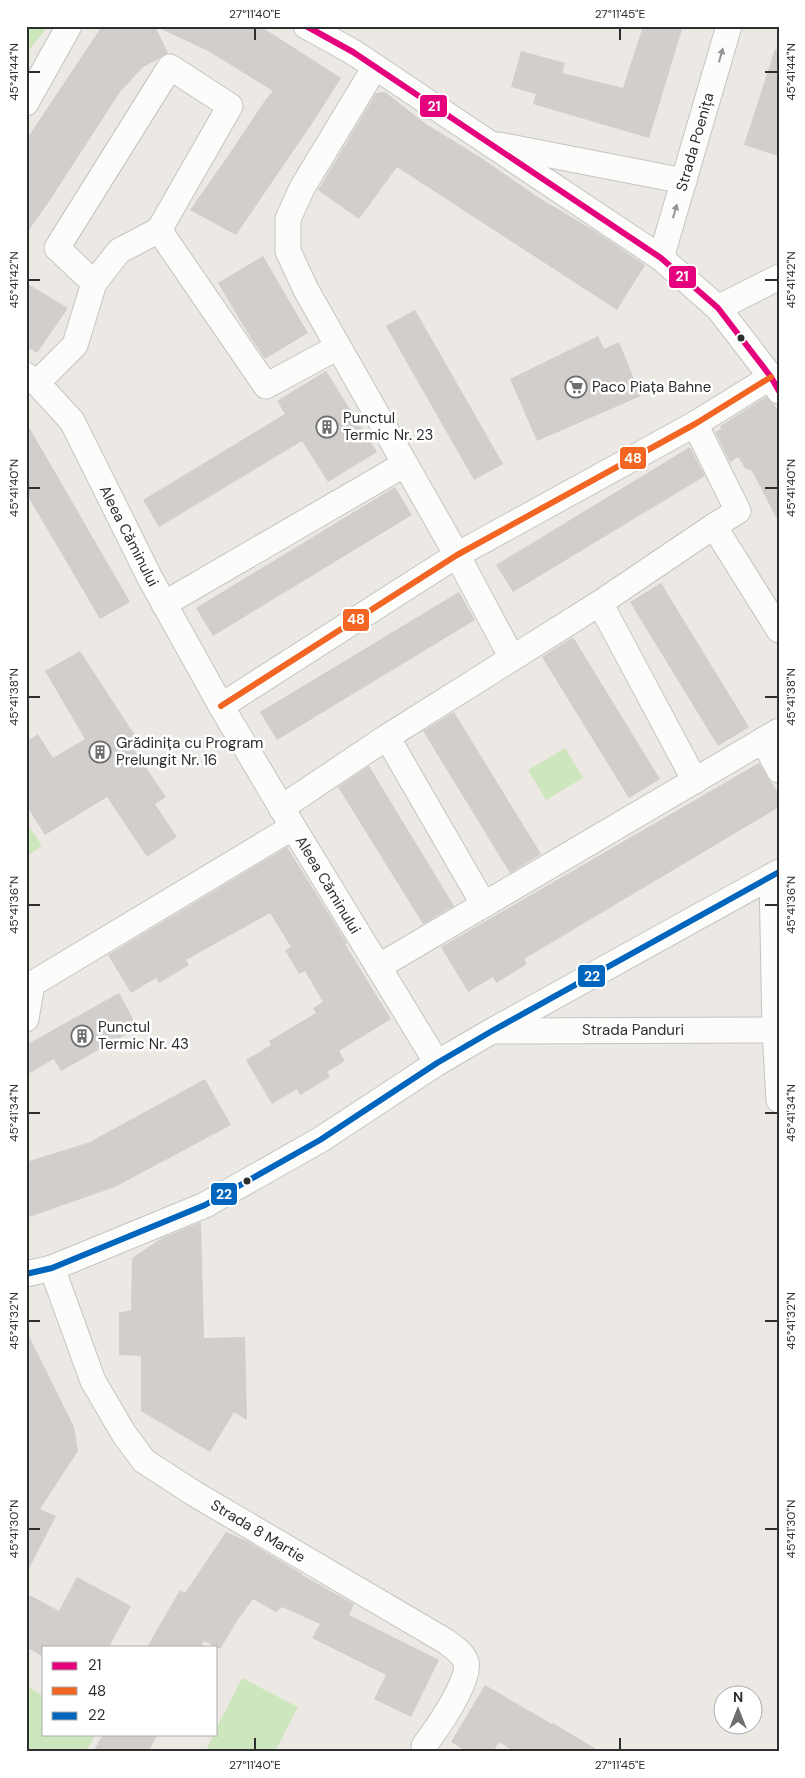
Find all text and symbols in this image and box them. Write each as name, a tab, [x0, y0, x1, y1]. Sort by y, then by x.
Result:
text: 27°11'40"E	[229, 6, 281, 22]
text: 27°11'45"E	[595, 6, 646, 22]
text: 45°41'44"N	[6, 43, 22, 101]
text: 45°41'44"N	[783, 43, 799, 101]
one-way arrow	[717, 48, 725, 63]
street label: Strada Poenița	[671, 90, 719, 194]
line badge: 21	[419, 94, 448, 118]
text: 21	[427, 97, 441, 115]
one-way arrow	[671, 204, 679, 219]
text: 45°41'42"N	[6, 251, 22, 309]
text: 45°41'42"N	[783, 251, 799, 309]
line badge: 21	[668, 265, 697, 289]
text: 21	[675, 267, 689, 285]
unlabelled marker	[736, 333, 746, 343]
supermarket icon: Paco Piața Bahne	[564, 375, 588, 399]
place label: Paco Piața Bahne	[592, 377, 711, 397]
place label: Punctul Termic Nr. 23	[343, 408, 433, 445]
building icon: Punctul Termic Nr. 23	[315, 415, 339, 439]
line badge: 48	[619, 446, 647, 470]
text: 48	[624, 449, 642, 467]
text: 45°41'40"N	[6, 459, 22, 517]
text: 45°41'40"N	[783, 459, 799, 517]
street label: Aleea Căminului	[95, 482, 163, 590]
line badge: 48	[342, 608, 370, 632]
text: 48	[347, 610, 365, 628]
text: 45°41'38"N	[6, 668, 22, 726]
text: 45°41'38"N	[783, 668, 799, 726]
place label: Grădinița cu Program Prelungit Nr. 16	[116, 733, 263, 770]
building icon: Grădinița cu Program Prelungit Nr. 16	[88, 740, 112, 764]
street label: Aleea Căminului	[291, 832, 365, 938]
text: 45°41'36"N	[6, 876, 22, 934]
text: 45°41'36"N	[783, 876, 799, 934]
line badge: 22	[577, 964, 606, 988]
text: 22	[584, 967, 600, 985]
place label: Punctul Termic Nr. 43	[98, 1017, 189, 1054]
street label: Strada Panduri	[582, 1020, 684, 1040]
building icon: Punctul Termic Nr. 43	[70, 1024, 94, 1048]
text: 45°41'34"N	[6, 1084, 22, 1142]
text: 45°41'34"N	[783, 1084, 799, 1142]
unlabelled marker	[242, 1176, 252, 1186]
line badge: 22	[210, 1182, 238, 1206]
text: 22	[216, 1185, 232, 1203]
text: 45°41'32"N	[6, 1292, 22, 1350]
text: 45°41'32"N	[783, 1292, 799, 1350]
street label: Strada 8 Martie	[207, 1495, 309, 1567]
text: 45°41'30"N	[6, 1500, 22, 1558]
text: 45°41'30"N	[783, 1500, 799, 1558]
legend	[42, 1646, 218, 1736]
text: 21	[88, 1655, 101, 1675]
text: 48	[88, 1681, 106, 1701]
north arrow	[712, 1686, 762, 1736]
text: N	[733, 1688, 743, 1706]
text: 22	[88, 1705, 105, 1725]
text: 27°11'40"E	[229, 1757, 281, 1773]
text: 27°11'45"E	[595, 1757, 646, 1773]

